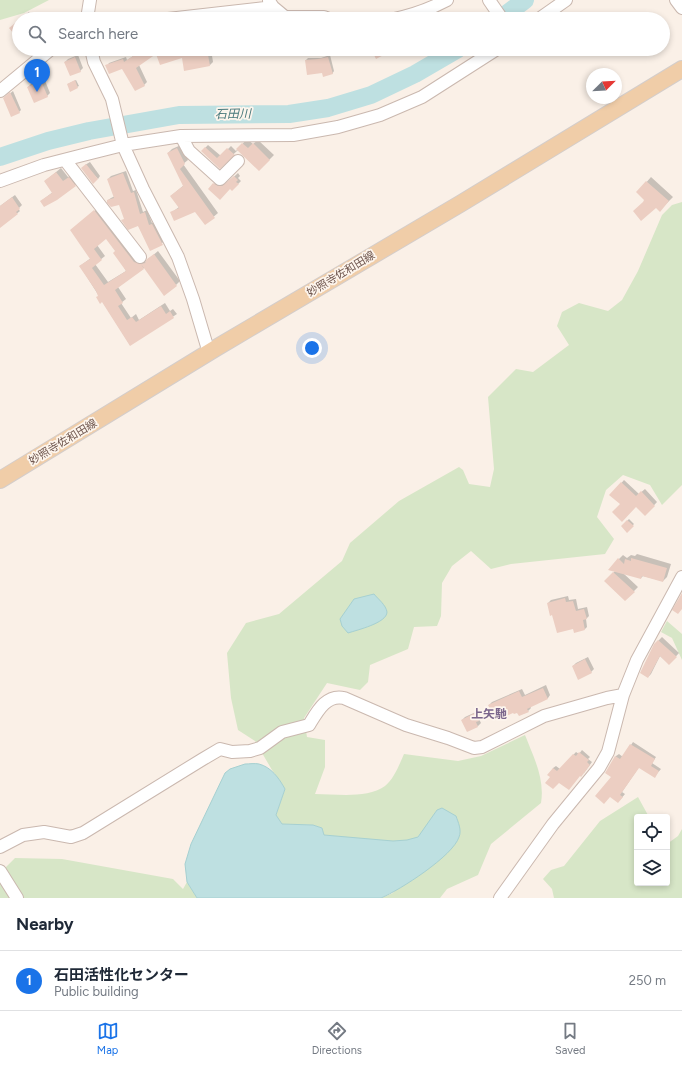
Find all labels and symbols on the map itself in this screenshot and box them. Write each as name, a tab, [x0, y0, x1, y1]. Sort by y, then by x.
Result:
pin: 1	[24, 59, 50, 92]
north arrow	[586, 68, 622, 104]
water label: 石田川	[215, 107, 253, 121]
street label: 妙照寺佐和田線	[305, 249, 377, 299]
your location	[302, 338, 322, 358]
street label: 妙照寺佐和田線	[27, 417, 99, 467]
district label: 上矢馳	[471, 707, 507, 721]

